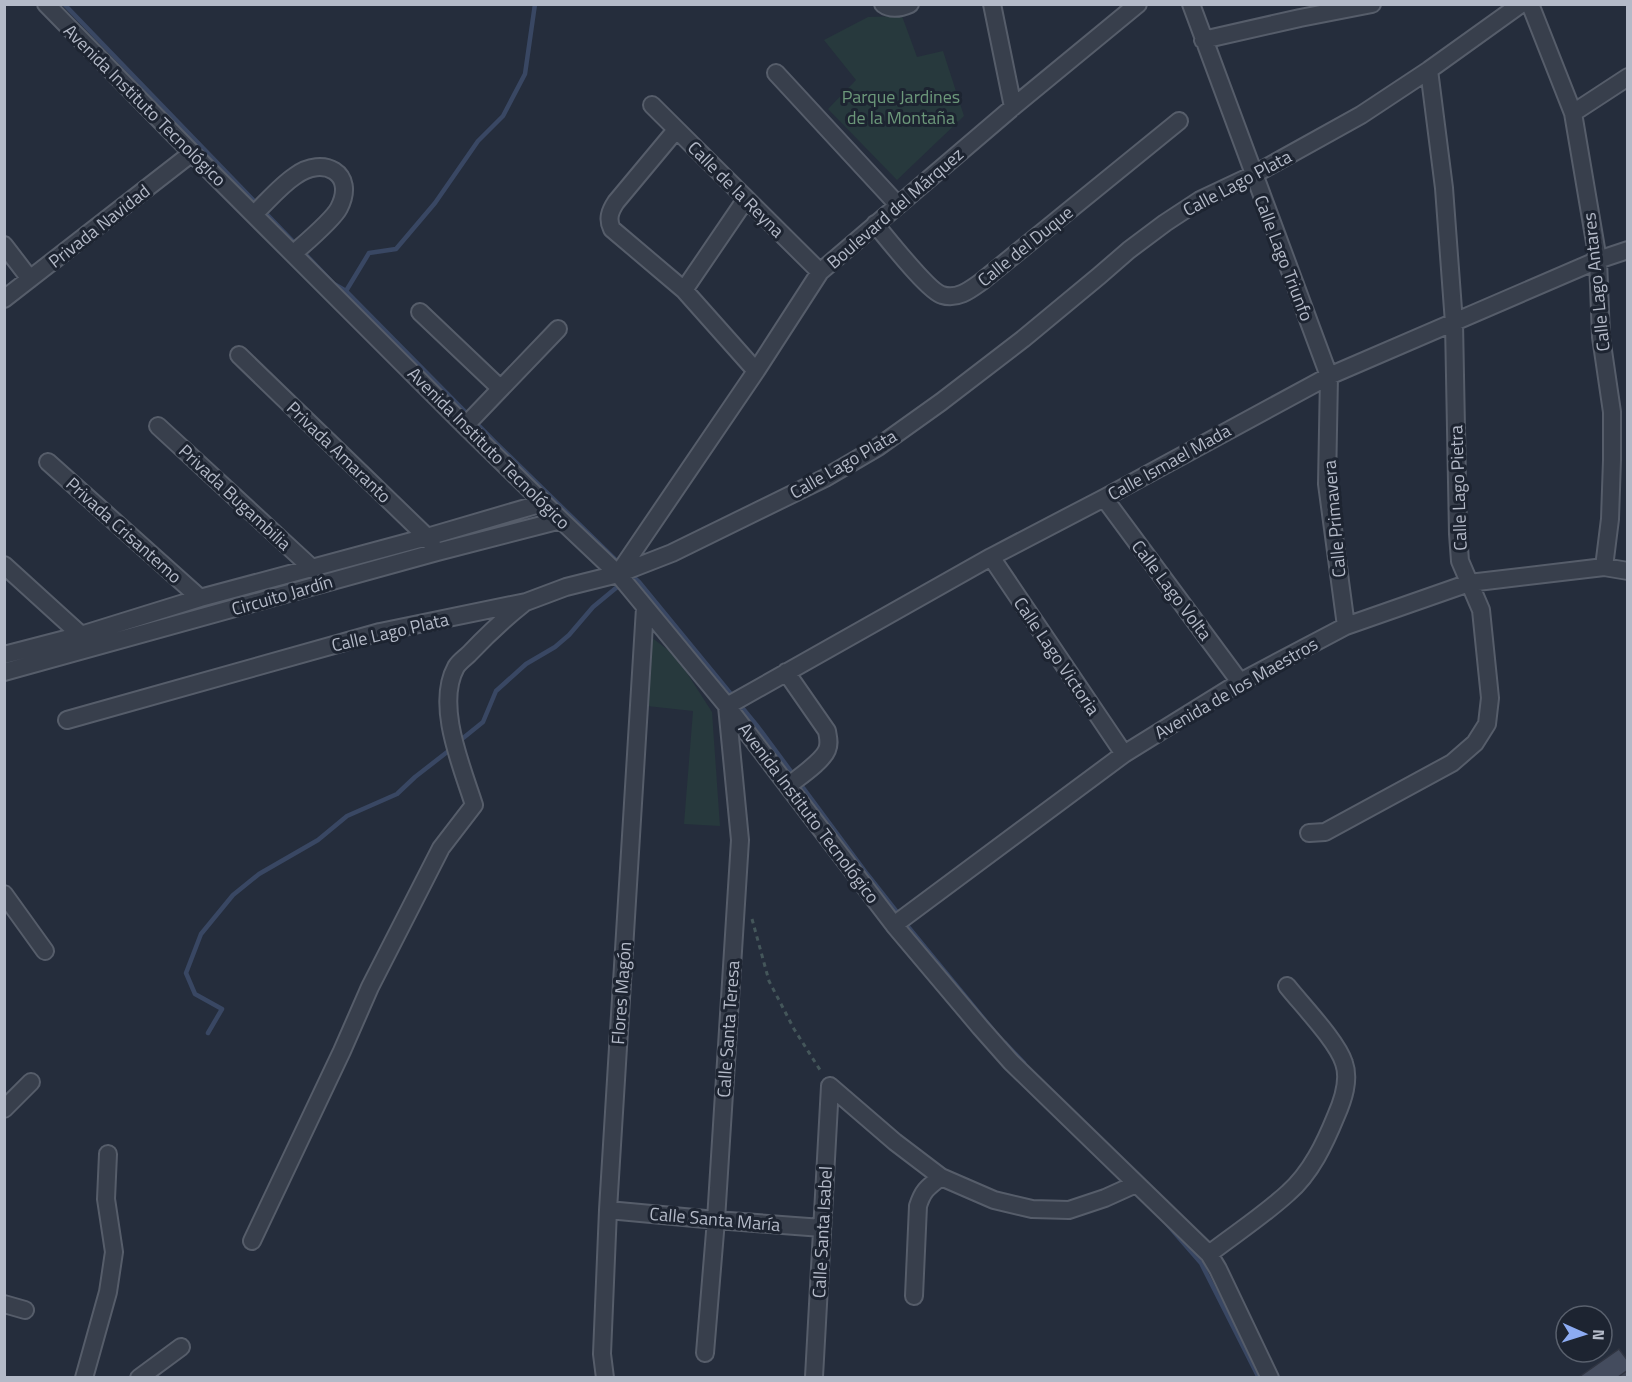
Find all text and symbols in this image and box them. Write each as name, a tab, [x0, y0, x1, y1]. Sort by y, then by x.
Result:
street label: Avenida Instituto Tecnológico	[57, 17, 233, 193]
park label: Parque Jardines de la Montaña	[842, 83, 960, 131]
street label: Calle de la Reyna	[682, 135, 790, 243]
street label: Boulevard del Márquez	[821, 141, 969, 275]
street label: Calle Lago Plata	[1178, 143, 1296, 223]
street label: Privada Navidad	[42, 178, 156, 274]
street label: Calle Lago Triunfo	[1248, 191, 1320, 325]
street label: Calle del Duque	[971, 199, 1079, 293]
street label: Calle Lago Antares	[1575, 211, 1617, 353]
street label: Avenida Instituto Tecnológico	[401, 360, 577, 536]
street label: Privada Amaranto	[281, 395, 397, 509]
street label: Calle Ismael Mada	[1103, 417, 1235, 507]
street label: Calle Lago Plata	[784, 422, 902, 506]
street label: Calle Lago Pietra	[1442, 425, 1474, 551]
street label: Privada Bugambilia	[173, 438, 297, 556]
street label: Calle Primavera	[1315, 459, 1353, 579]
street label: Privada Crisantemo	[60, 471, 188, 589]
street label: Calle Lago Volta	[1125, 534, 1219, 646]
street label: Circuito Jardín	[228, 568, 336, 622]
street label: Calle Lago Victoria	[1007, 591, 1107, 721]
street label: Calle Lago Plata	[329, 605, 451, 659]
street label: Avenida de los Maestros	[1149, 630, 1323, 746]
street label: Avenida Instituto Tecnológico	[732, 717, 886, 909]
street label: Flores Magón	[604, 941, 638, 1045]
street label: Calle Santa Teresa	[710, 960, 746, 1098]
street label: Calle Santa Isabel	[805, 1165, 839, 1299]
street label: Calle Santa María	[648, 1200, 782, 1238]
north arrow	[1554, 1304, 1614, 1364]
text: N	[1587, 1329, 1611, 1341]

